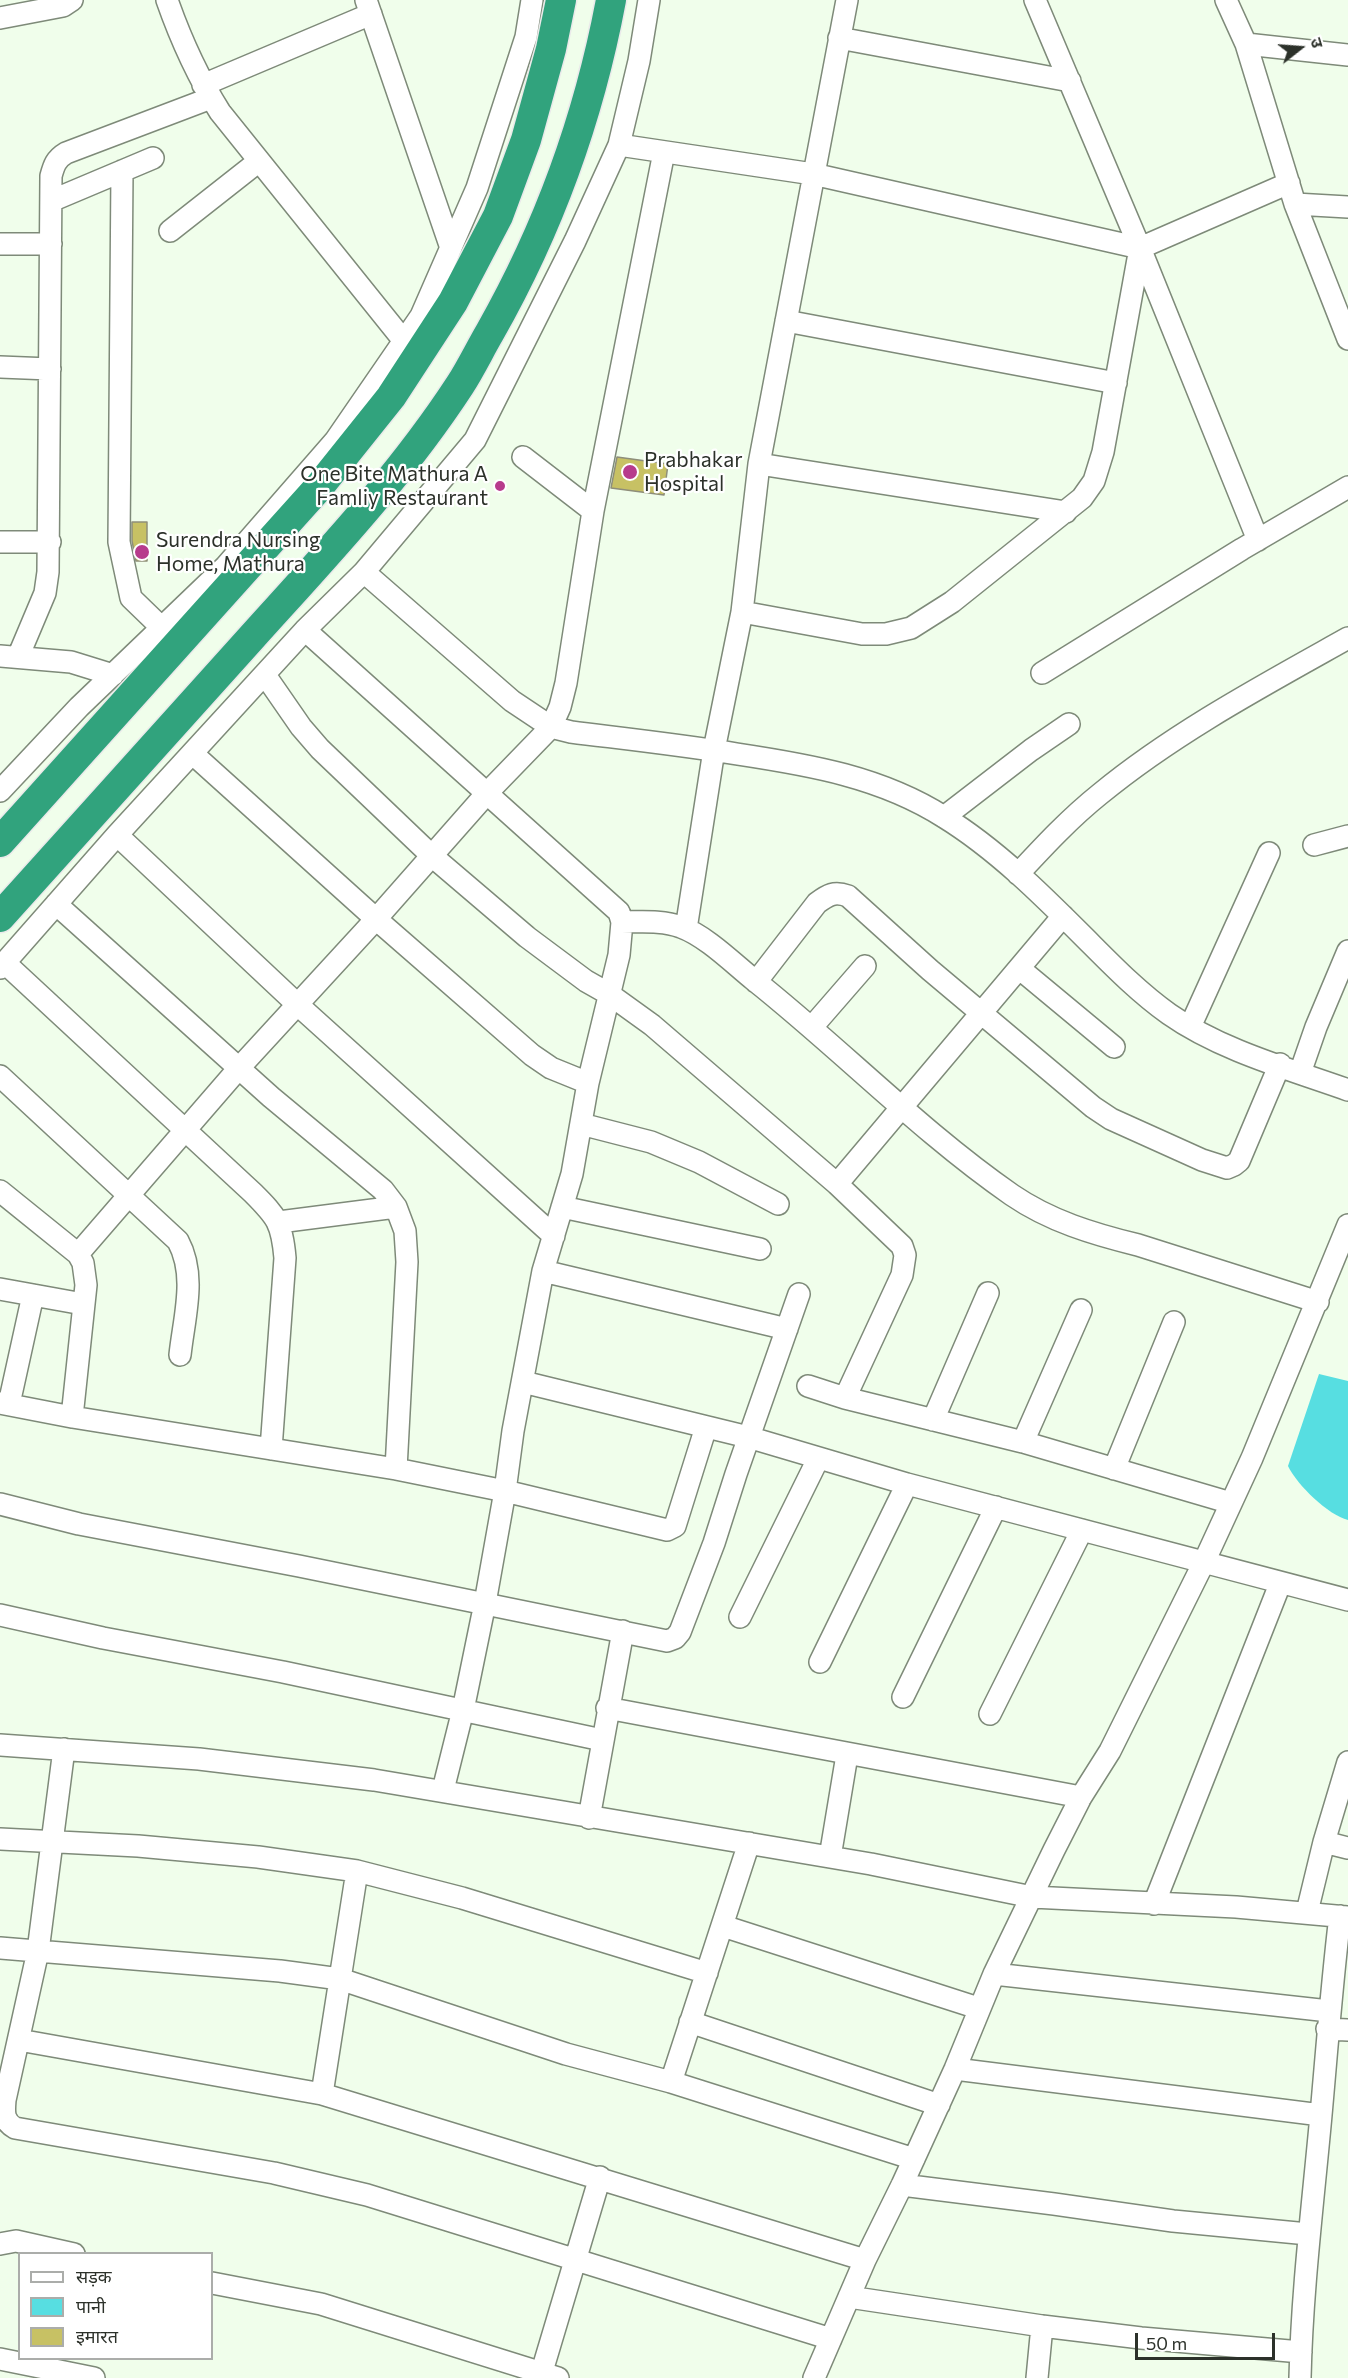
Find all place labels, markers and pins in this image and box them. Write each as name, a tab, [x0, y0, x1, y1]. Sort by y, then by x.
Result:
place label: Prabhakar Hospital	[644, 447, 743, 497]
place label: One Bite Mathura A Famliy Restaurant	[300, 461, 488, 511]
marker: Prabhakar Hospital	[621, 463, 639, 481]
marker: One Bite Mathura A Famliy Restaurant	[493, 479, 507, 493]
place label: Surendra Nursing Home, Mathura	[156, 527, 320, 577]
marker: Surendra Nursing Home, Mathura	[133, 543, 151, 561]

